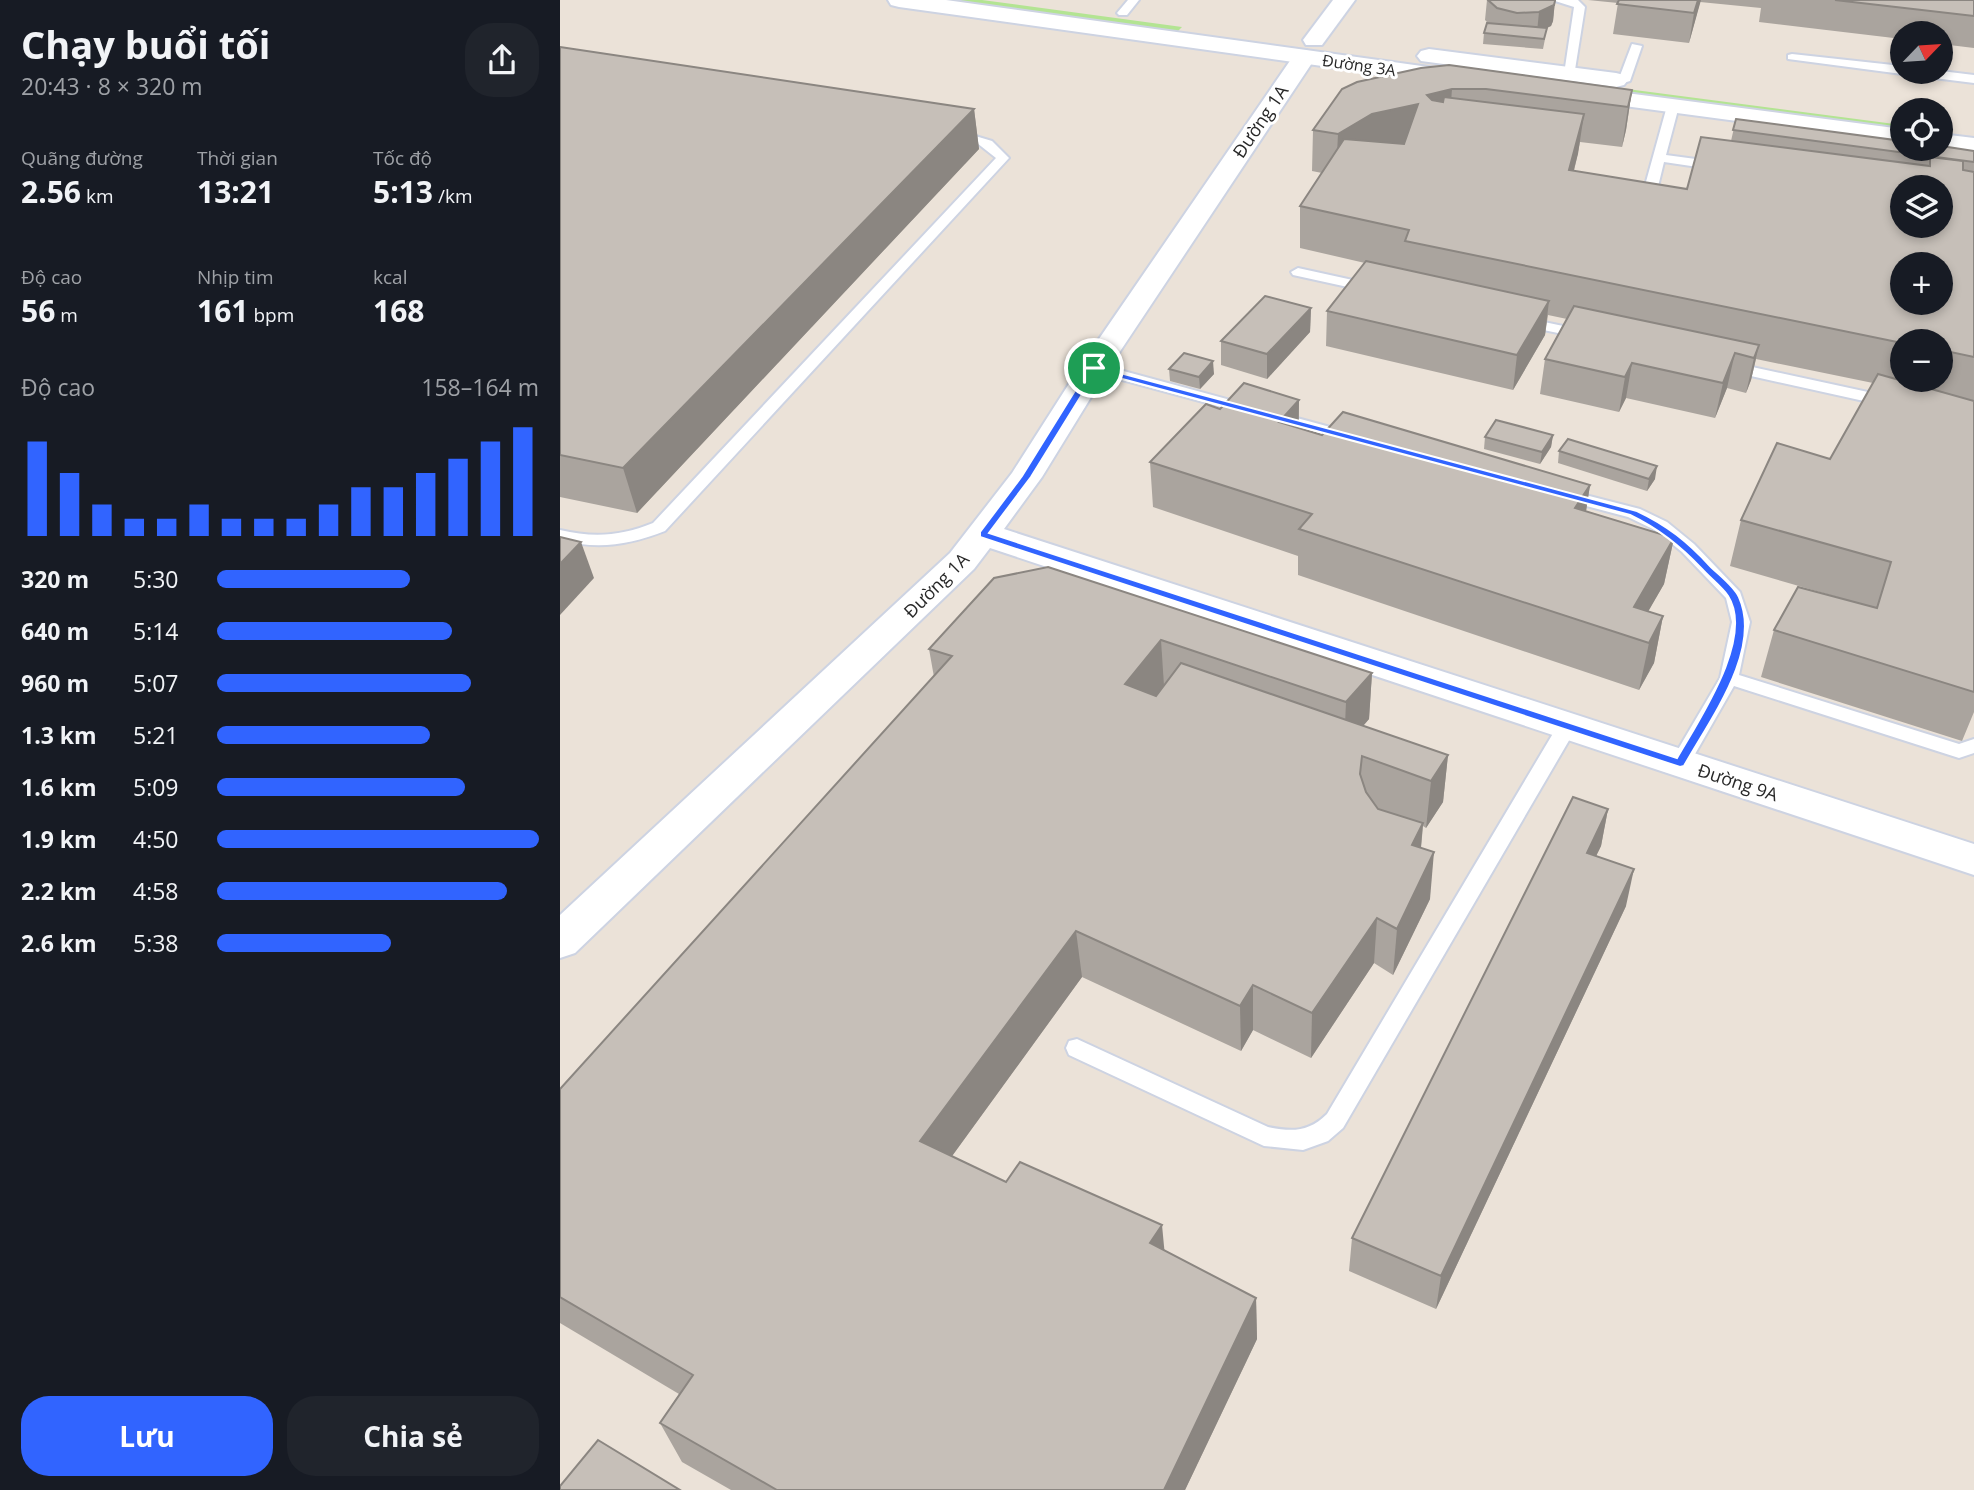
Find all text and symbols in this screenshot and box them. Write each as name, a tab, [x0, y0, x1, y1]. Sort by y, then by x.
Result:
text: Chạy buổi tối	[21, 18, 270, 70]
north arrow	[1890, 21, 1953, 84]
map controls	[1890, 21, 1953, 392]
button: share	[465, 23, 539, 97]
street label: Đường 3A	[1321, 49, 1398, 81]
text: 20:43 · 8 × 320 m	[21, 70, 203, 102]
street label: Đường 1A	[1227, 79, 1294, 162]
button: locate	[1890, 98, 1953, 161]
text: Quãng đường	[21, 145, 143, 171]
text: Thời gian	[197, 145, 278, 171]
text: Tốc độ	[373, 145, 432, 171]
text: 2.56	[21, 171, 81, 212]
text: 13:21	[197, 171, 274, 212]
text: 5:13	[373, 171, 433, 212]
button: layers	[1890, 175, 1953, 238]
text: km	[81, 183, 114, 209]
text: /km	[433, 183, 473, 209]
button: +	[1890, 252, 1953, 315]
text: Độ cao	[21, 264, 82, 290]
text: Nhịp tim	[197, 264, 273, 290]
text: kcal	[373, 264, 407, 290]
text: 56	[21, 290, 55, 331]
text: 161	[197, 290, 248, 331]
text: 168	[373, 290, 424, 331]
text: m	[55, 302, 78, 328]
text: bpm	[248, 302, 294, 328]
button: −	[1890, 329, 1953, 392]
pin	[1064, 338, 1124, 398]
icon: arrive	[1075, 349, 1113, 387]
text: Độ cao	[21, 371, 95, 403]
text: 158–164 m	[421, 371, 539, 403]
street label: Đường 1A	[898, 547, 974, 623]
text: 320 m	[21, 563, 89, 595]
text: 5:30	[133, 563, 179, 595]
text: 640 m	[21, 615, 89, 647]
text: 5:14	[133, 615, 179, 647]
text: 960 m	[21, 667, 89, 699]
text: 5:07	[133, 667, 179, 699]
text: 1.3 km	[21, 719, 97, 751]
text: 5:21	[133, 719, 179, 751]
street label: Đường 9A	[1695, 758, 1782, 806]
text: 1.6 km	[21, 771, 97, 803]
text: 5:09	[133, 771, 179, 803]
text: 1.9 km	[21, 823, 97, 855]
text: 4:50	[133, 823, 179, 855]
text: 2.2 km	[21, 875, 97, 907]
text: 4:58	[133, 875, 179, 907]
text: 2.6 km	[21, 927, 97, 959]
text: 5:38	[133, 927, 179, 959]
button: Lưu	[21, 1396, 273, 1476]
button: Chia sẻ	[287, 1396, 539, 1476]

